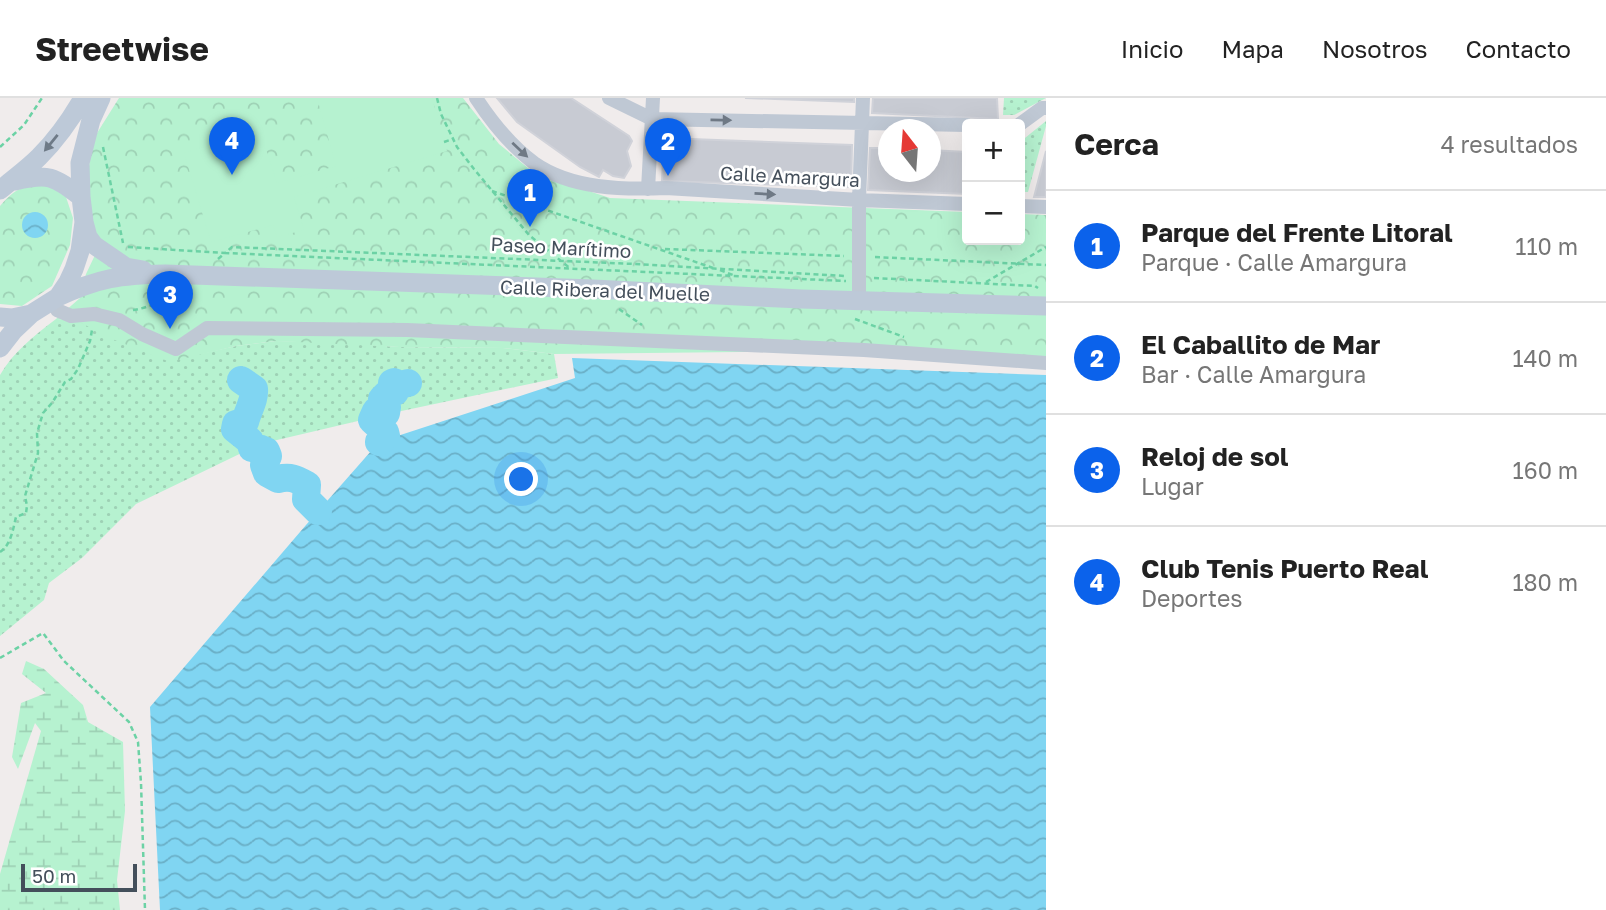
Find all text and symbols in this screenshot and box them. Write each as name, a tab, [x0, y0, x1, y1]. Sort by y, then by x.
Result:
text: Streetwise	[35, 29, 209, 68]
text: Inicio	[1121, 34, 1183, 63]
text: Mapa	[1221, 34, 1284, 63]
text: Nosotros	[1322, 34, 1428, 63]
text: Contacto	[1466, 34, 1571, 63]
one-way arrow	[710, 115, 732, 126]
pin: 4	[209, 117, 255, 175]
pin: 2	[645, 118, 691, 176]
north arrow	[878, 119, 941, 182]
map controls	[962, 119, 1025, 245]
button: +	[962, 119, 1025, 182]
text: Cerca	[1074, 126, 1159, 162]
text: 4 resultados	[1441, 130, 1578, 158]
one-way arrow	[44, 133, 59, 151]
one-way arrow	[511, 142, 529, 158]
street label: Calle Amargura	[719, 161, 861, 191]
pin: 1	[507, 169, 553, 227]
button: −	[962, 182, 1025, 245]
one-way arrow	[755, 189, 777, 200]
text: Parque del Frente Litoral	[1141, 217, 1453, 248]
street label: Paseo Marítimo	[490, 232, 632, 262]
text: 1	[1091, 232, 1103, 260]
text: 110 m	[1515, 232, 1578, 260]
text: Parque · Calle Amargura	[1141, 248, 1407, 276]
pin: 3	[147, 271, 193, 329]
street label: Calle Ribera del Muelle	[500, 275, 710, 305]
text: El Caballito de Mar	[1141, 329, 1380, 360]
text: 2	[1090, 344, 1104, 372]
text: 140 m	[1512, 344, 1578, 372]
text: Bar · Calle Amargura	[1141, 360, 1366, 388]
text: Reloj de sol	[1141, 441, 1289, 472]
text: 3	[1090, 456, 1104, 484]
text: 160 m	[1513, 456, 1578, 484]
your location	[504, 462, 538, 496]
text: Lugar	[1141, 472, 1204, 500]
text: Club Tenis Puerto Real	[1141, 553, 1428, 584]
text: 4	[1090, 568, 1104, 596]
text: 180 m	[1512, 568, 1578, 596]
text: Deportes	[1141, 584, 1243, 612]
scale bar	[21, 861, 136, 893]
text: 50 m	[32, 864, 76, 887]

